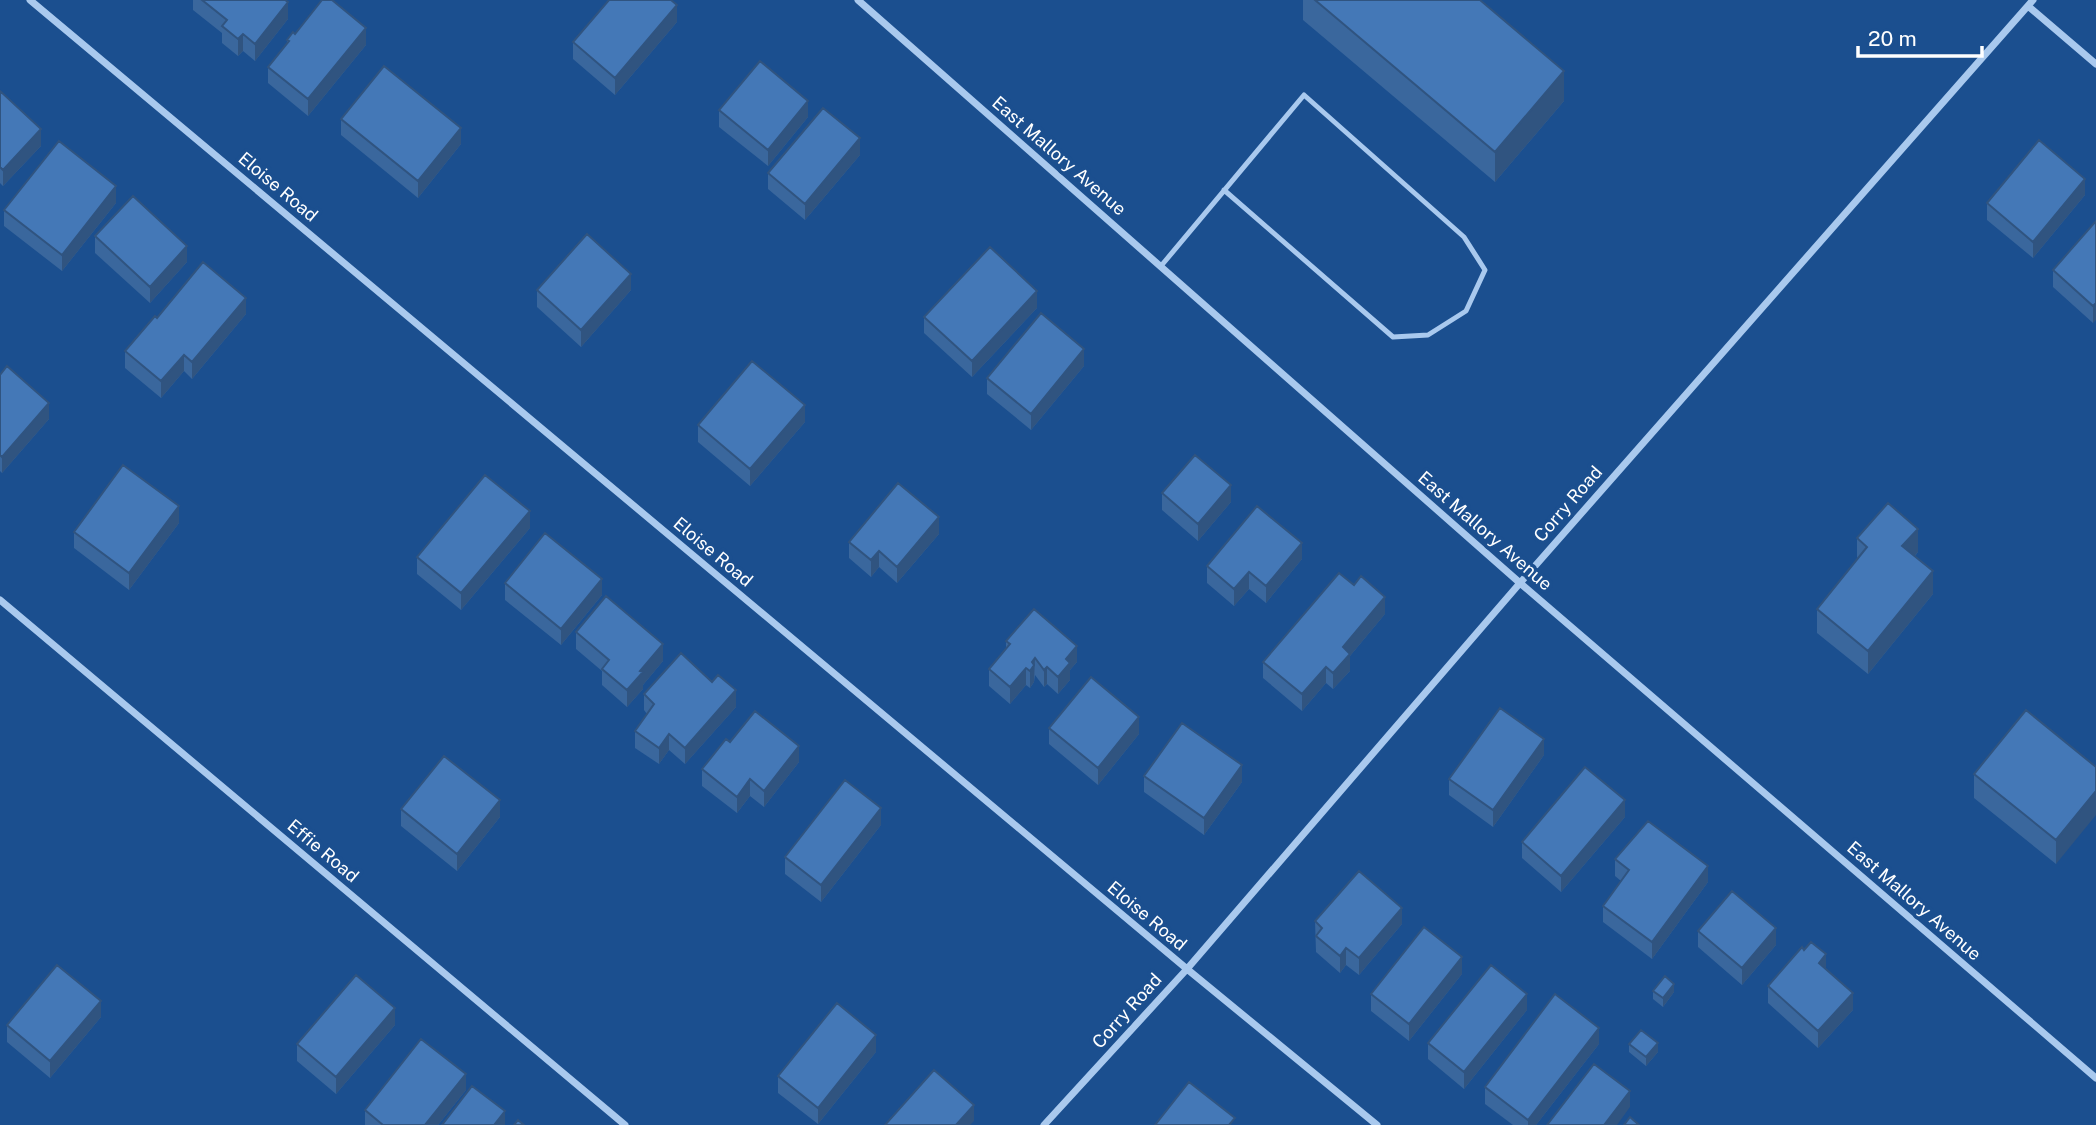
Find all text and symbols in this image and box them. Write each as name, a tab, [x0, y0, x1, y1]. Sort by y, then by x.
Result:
scale bar	[1858, 14, 1982, 58]
text: 20 m	[1868, 26, 1917, 51]
street label: East Mallory Avenue	[988, 92, 1131, 219]
street label: Eloise Road	[235, 147, 322, 226]
street label: Corry Road	[1529, 462, 1606, 546]
street label: East Mallory Avenue	[1414, 467, 1557, 594]
street label: Eloise Road	[670, 512, 757, 591]
street label: Effie Road	[284, 815, 363, 886]
street label: East Mallory Avenue	[1843, 837, 1986, 964]
street label: Eloise Road	[1104, 876, 1191, 955]
street label: Corry Road	[1088, 969, 1166, 1052]

